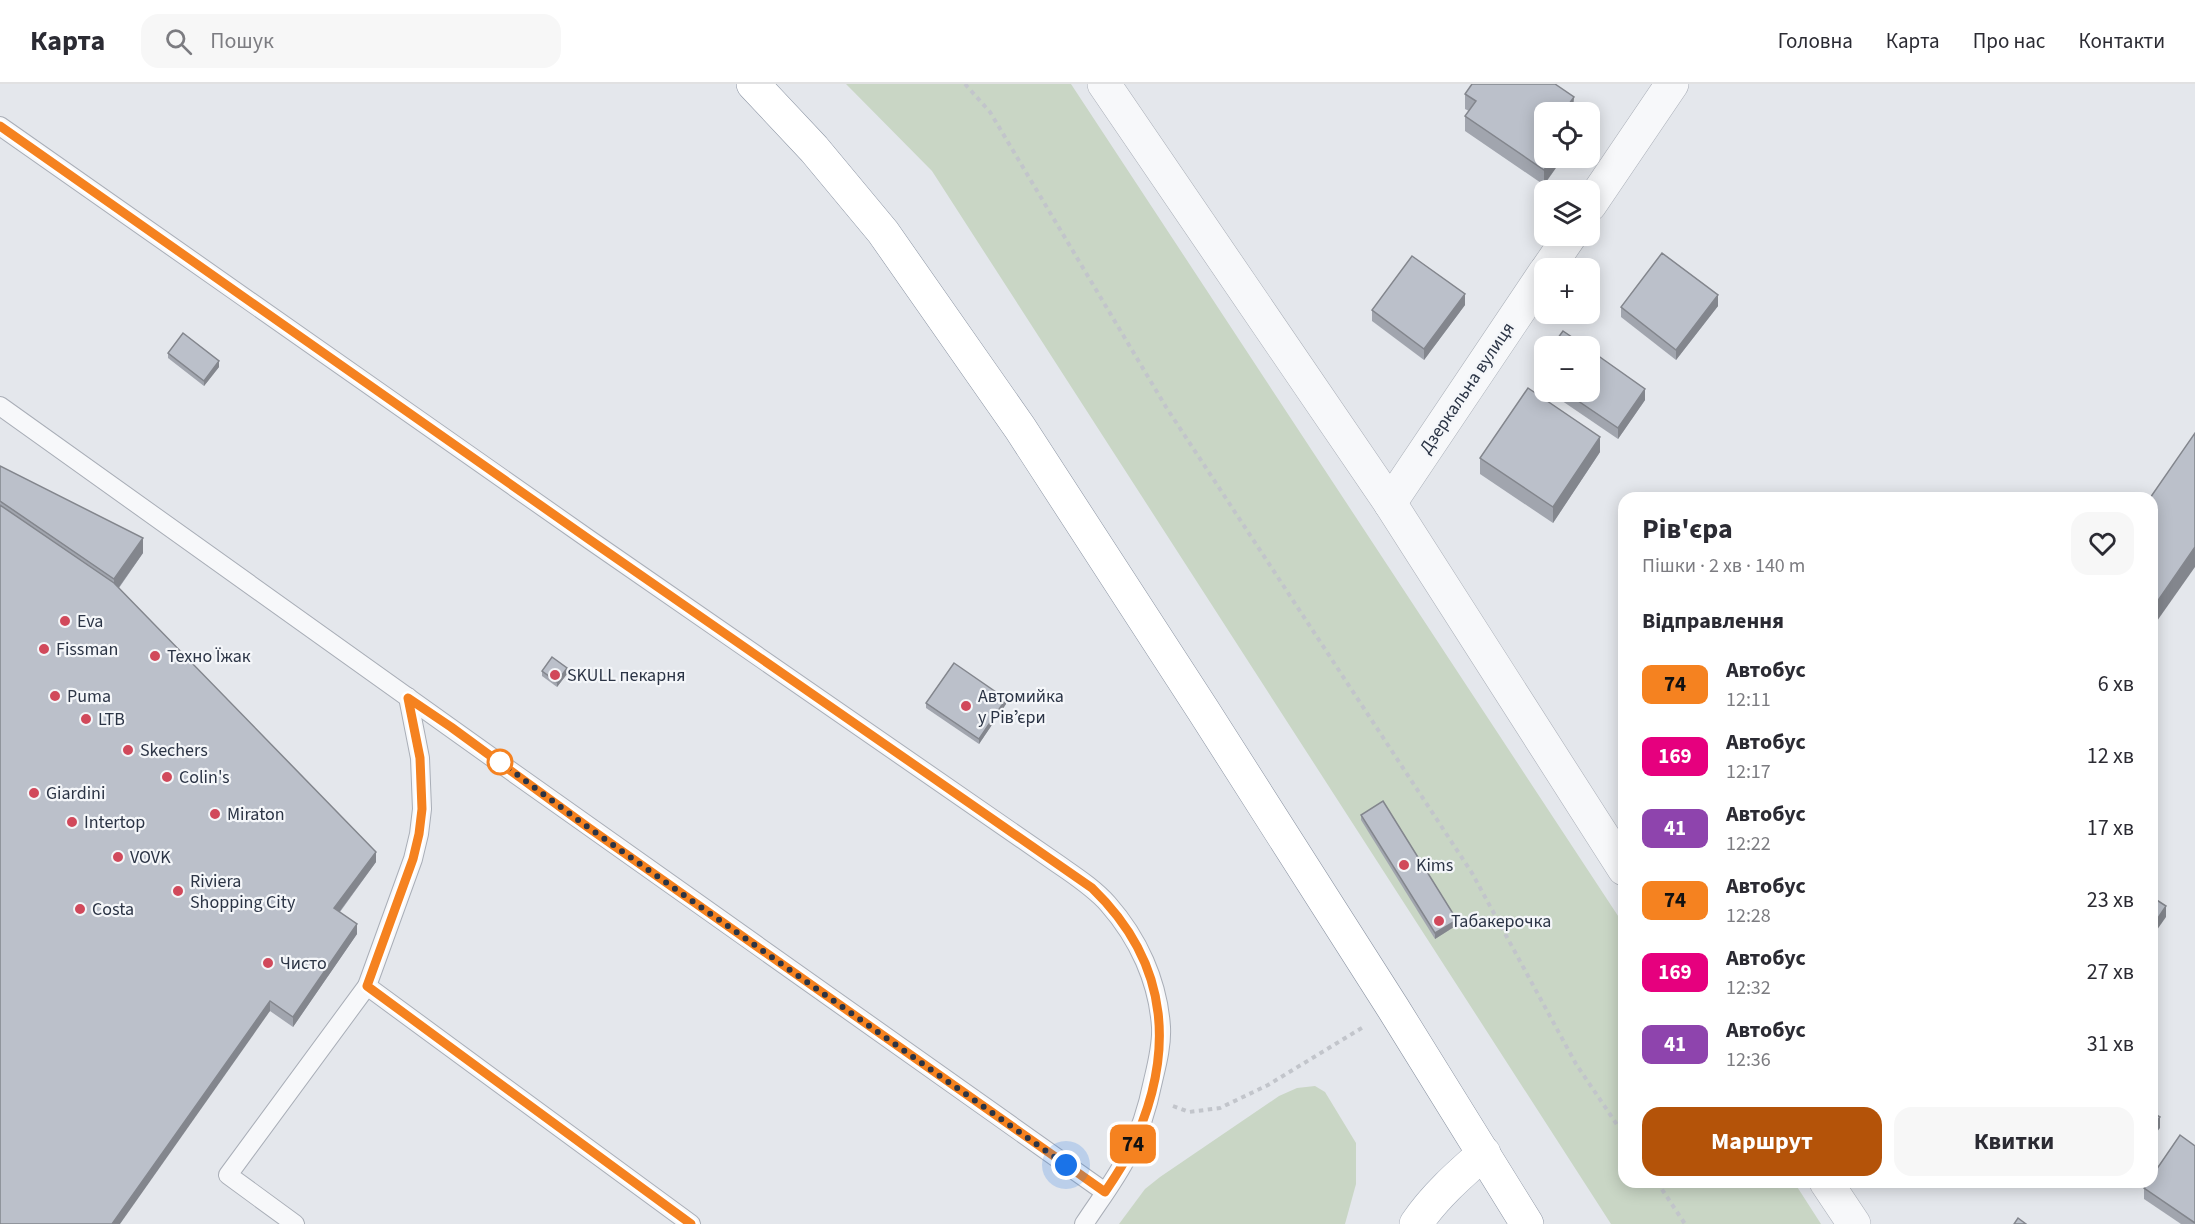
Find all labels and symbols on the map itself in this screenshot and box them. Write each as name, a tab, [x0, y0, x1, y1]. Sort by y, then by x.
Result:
street label: Дзеркальна вулиця	[1414, 317, 1520, 459]
place label: Eva	[77, 609, 103, 634]
marker: Eva	[58, 614, 72, 628]
place label: Fissman	[56, 637, 118, 662]
marker: Fissman	[37, 642, 51, 656]
place label: Техно Їжак	[167, 644, 251, 669]
marker: Техно Їжак	[148, 649, 162, 663]
place label: SKULL пекарня	[567, 663, 686, 688]
marker: SKULL пекарня	[548, 668, 562, 682]
place label: Puma	[67, 684, 111, 709]
place label: Автомийка у Рівʼєри	[978, 684, 1064, 730]
marker: Puma	[48, 689, 62, 703]
marker: Автомийка у Рівʼєри	[959, 699, 973, 713]
place label: LTB	[98, 707, 125, 732]
marker: LTB	[79, 712, 93, 726]
place label: Skechers	[140, 738, 208, 763]
marker: Skechers	[121, 743, 135, 757]
unlabelled marker	[487, 749, 513, 775]
place label: Colin's	[179, 765, 230, 790]
marker: Colin's	[160, 770, 174, 784]
place label: Giardini	[46, 781, 105, 806]
marker: Giardini	[27, 786, 41, 800]
place label: Miraton	[227, 802, 285, 827]
marker: Miraton	[208, 807, 222, 821]
place label: Intertop	[84, 810, 145, 835]
marker: Intertop	[65, 815, 79, 829]
place label: VOVK	[130, 845, 171, 870]
marker: VOVK	[111, 850, 125, 864]
place label: Kims	[1416, 853, 1453, 878]
marker: Kims	[1397, 858, 1411, 872]
place label: Riviera Shopping City	[190, 869, 296, 915]
marker: Riviera Shopping City	[171, 884, 185, 898]
place label: Costa	[92, 897, 134, 922]
marker: Costa	[73, 902, 87, 916]
place label: Табакерочка	[1451, 909, 1551, 934]
marker: Табакерочка	[1432, 914, 1446, 928]
place label: Чисто	[280, 951, 327, 976]
marker: Чисто	[261, 956, 275, 970]
line badge: 74	[1106, 1124, 1160, 1164]
your location	[1051, 1150, 1081, 1180]

